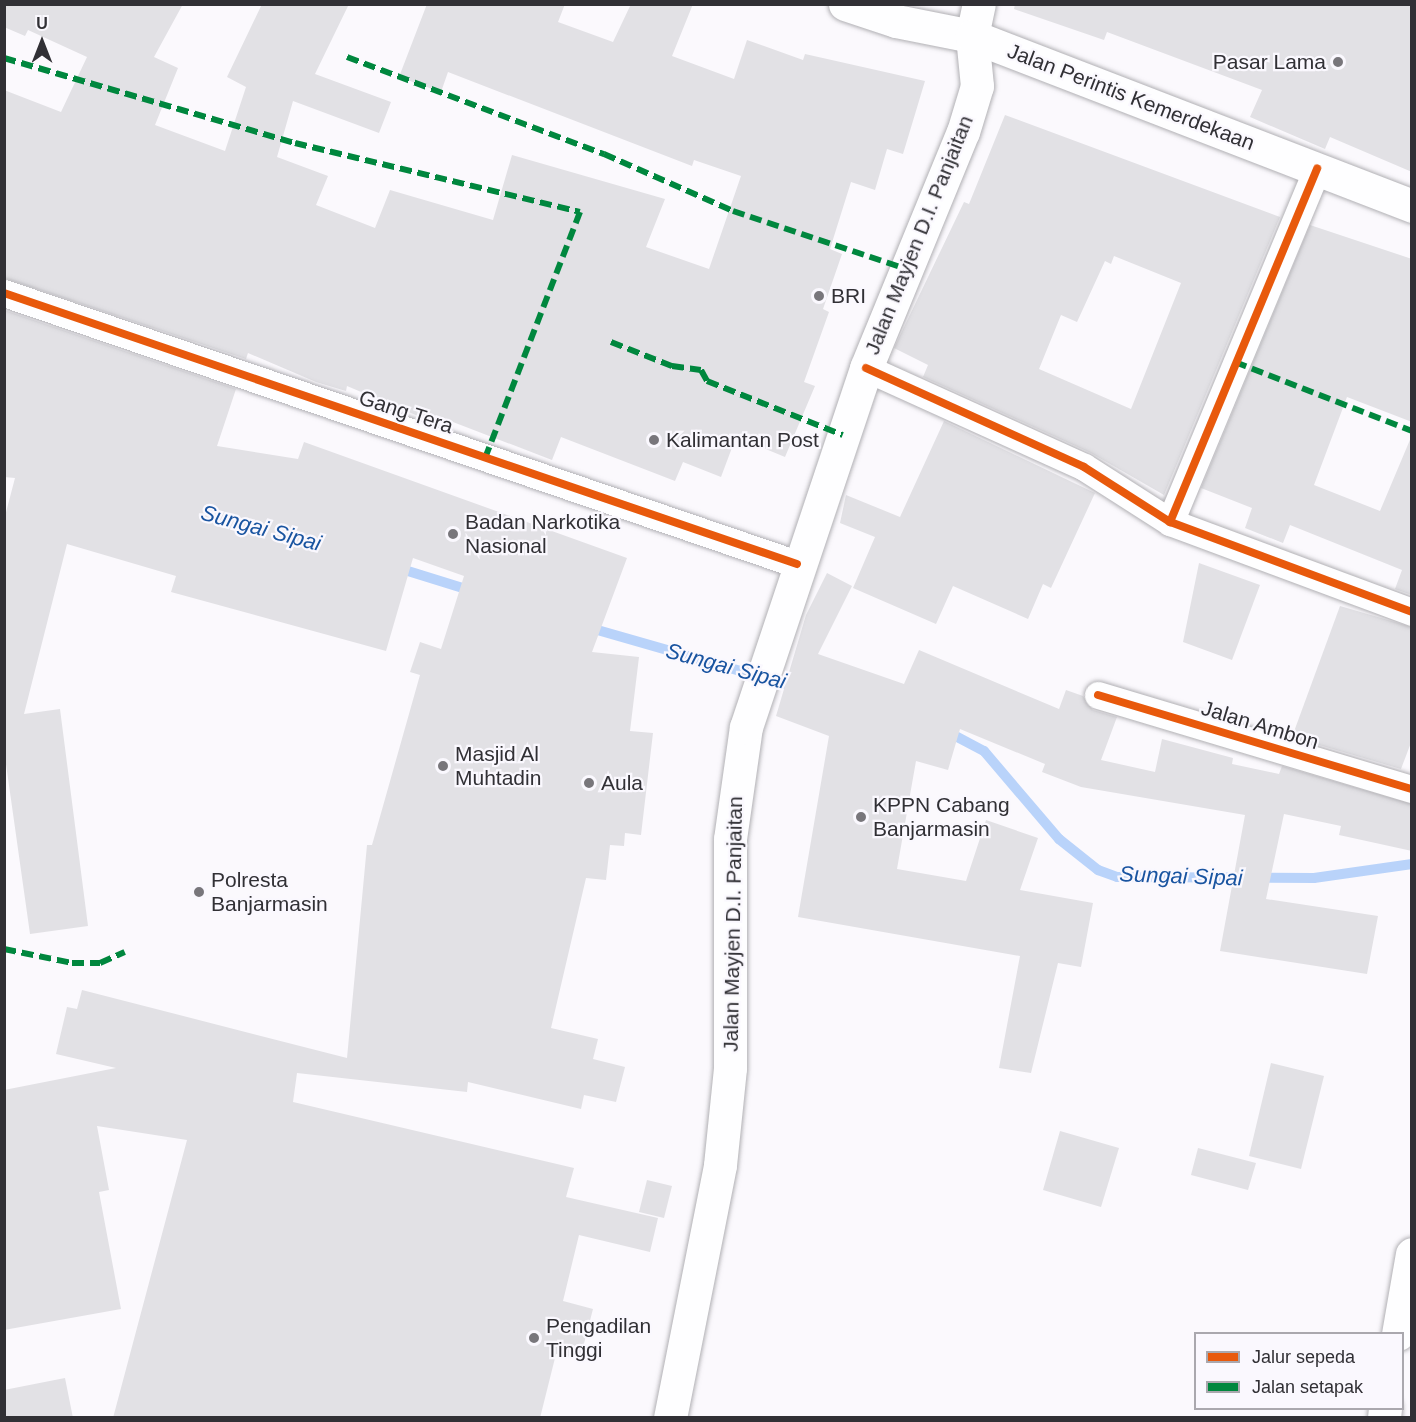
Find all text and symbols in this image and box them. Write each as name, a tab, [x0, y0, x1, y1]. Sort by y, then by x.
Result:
north arrow	[12, 12, 72, 72]
text: U	[36, 15, 48, 32]
street label: Jalan Perintis Kemerdekaan	[1004, 38, 1258, 156]
place label: Pasar Lama	[1213, 49, 1326, 75]
marker: Pasar Lama	[1331, 55, 1345, 69]
street label: Jalan Mayjen D.I. Panjaitan	[859, 112, 979, 358]
place label: BRI	[831, 283, 866, 309]
marker: BRI	[812, 289, 826, 303]
street label: Gang Tera	[355, 385, 457, 439]
place label: Kalimantan Post	[666, 427, 819, 453]
marker: Kalimantan Post	[647, 433, 661, 447]
water label: Sungai Sipai	[198, 499, 324, 557]
place label: Badan Narkotika Nasional	[465, 509, 620, 559]
marker: Badan Narkotika Nasional	[446, 527, 460, 541]
water label: Sungai Sipai	[663, 637, 789, 695]
street label: Jalan Ambon	[1198, 695, 1322, 755]
place label: Masjid Al Muhtadin	[455, 741, 541, 791]
marker: Masjid Al Muhtadin	[436, 759, 450, 773]
place label: Aula	[601, 770, 643, 796]
marker: Aula	[582, 776, 596, 790]
place label: KPPN Cabang Banjarmasin	[873, 792, 1010, 842]
street label: Jalan Mayjen D.I. Panjaitan	[718, 796, 748, 1052]
marker: KPPN Cabang Banjarmasin	[854, 810, 868, 824]
water label: Sungai Sipai	[1119, 861, 1243, 891]
place label: Polresta Banjarmasin	[211, 867, 328, 917]
marker: Polresta Banjarmasin	[192, 885, 206, 899]
place label: Pengadilan Tinggi	[546, 1313, 651, 1363]
marker: Pengadilan Tinggi	[527, 1331, 541, 1345]
legend	[1194, 1332, 1404, 1410]
text: Jalur sepeda	[1252, 1347, 1355, 1367]
text: Jalan setapak	[1252, 1377, 1363, 1397]

